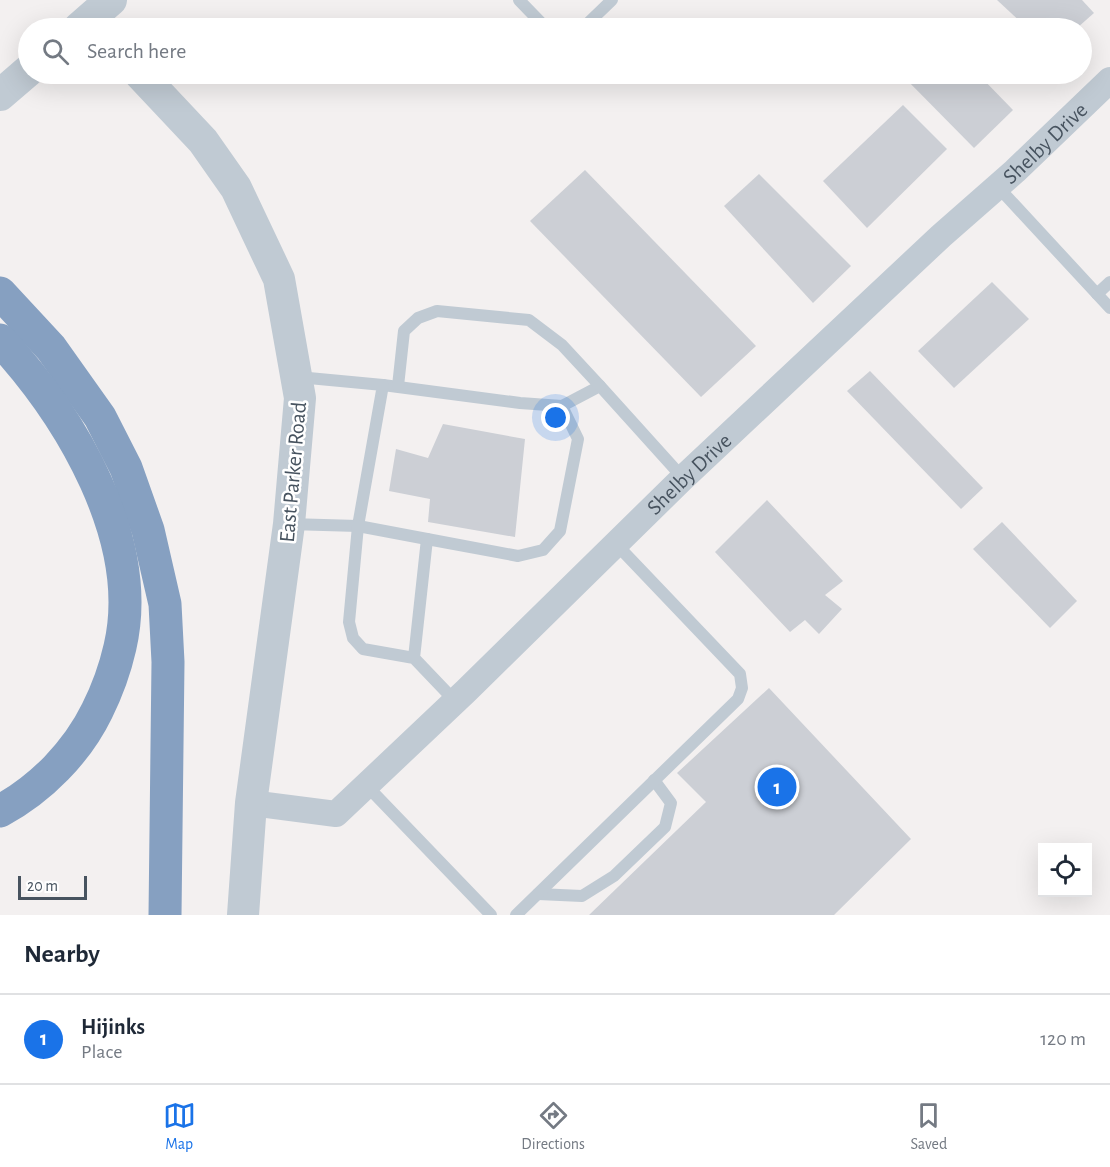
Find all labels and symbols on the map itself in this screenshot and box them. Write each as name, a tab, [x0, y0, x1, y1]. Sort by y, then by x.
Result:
street label: Shelby Drive	[999, 98, 1092, 188]
street label: East Parker Road	[276, 401, 310, 543]
your location	[541, 403, 570, 432]
street label: Shelby Drive	[643, 429, 736, 519]
pin: 1	[758, 764, 796, 810]
scale bar	[18, 873, 87, 900]

